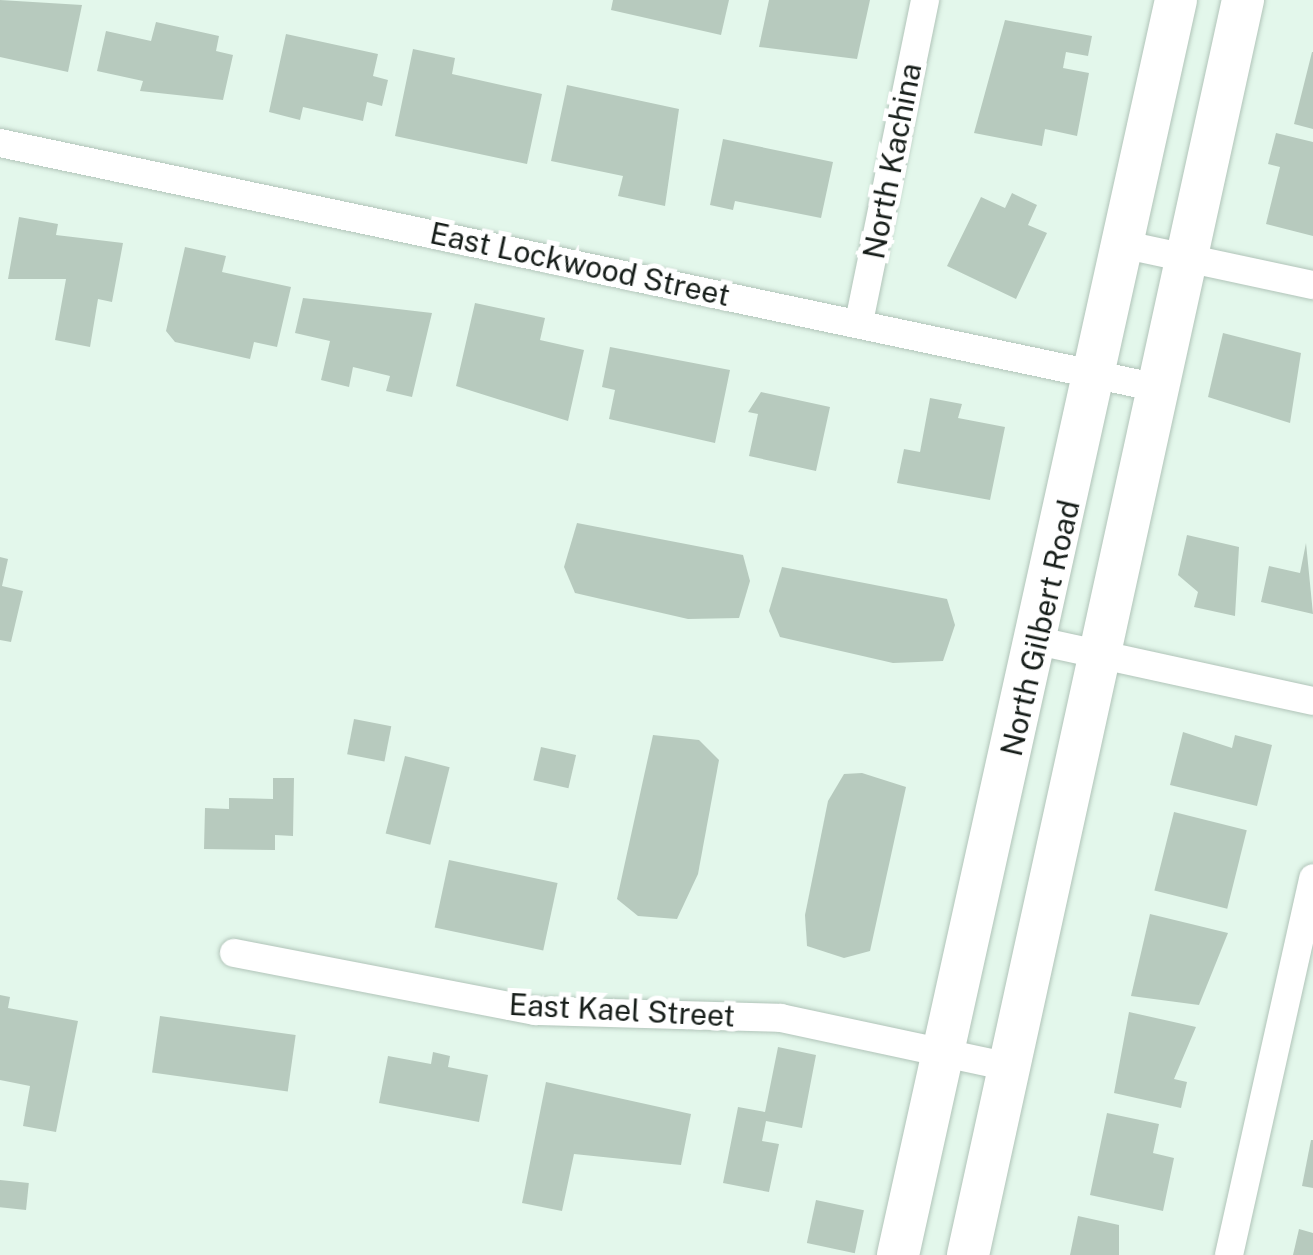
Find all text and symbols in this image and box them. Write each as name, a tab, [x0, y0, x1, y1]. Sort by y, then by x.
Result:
street label: North Kachina	[855, 60, 929, 262]
street label: East Lockwood Street	[427, 215, 733, 313]
street label: North Gilbert Road	[993, 496, 1087, 760]
street label: East Kael Street	[508, 986, 736, 1034]

